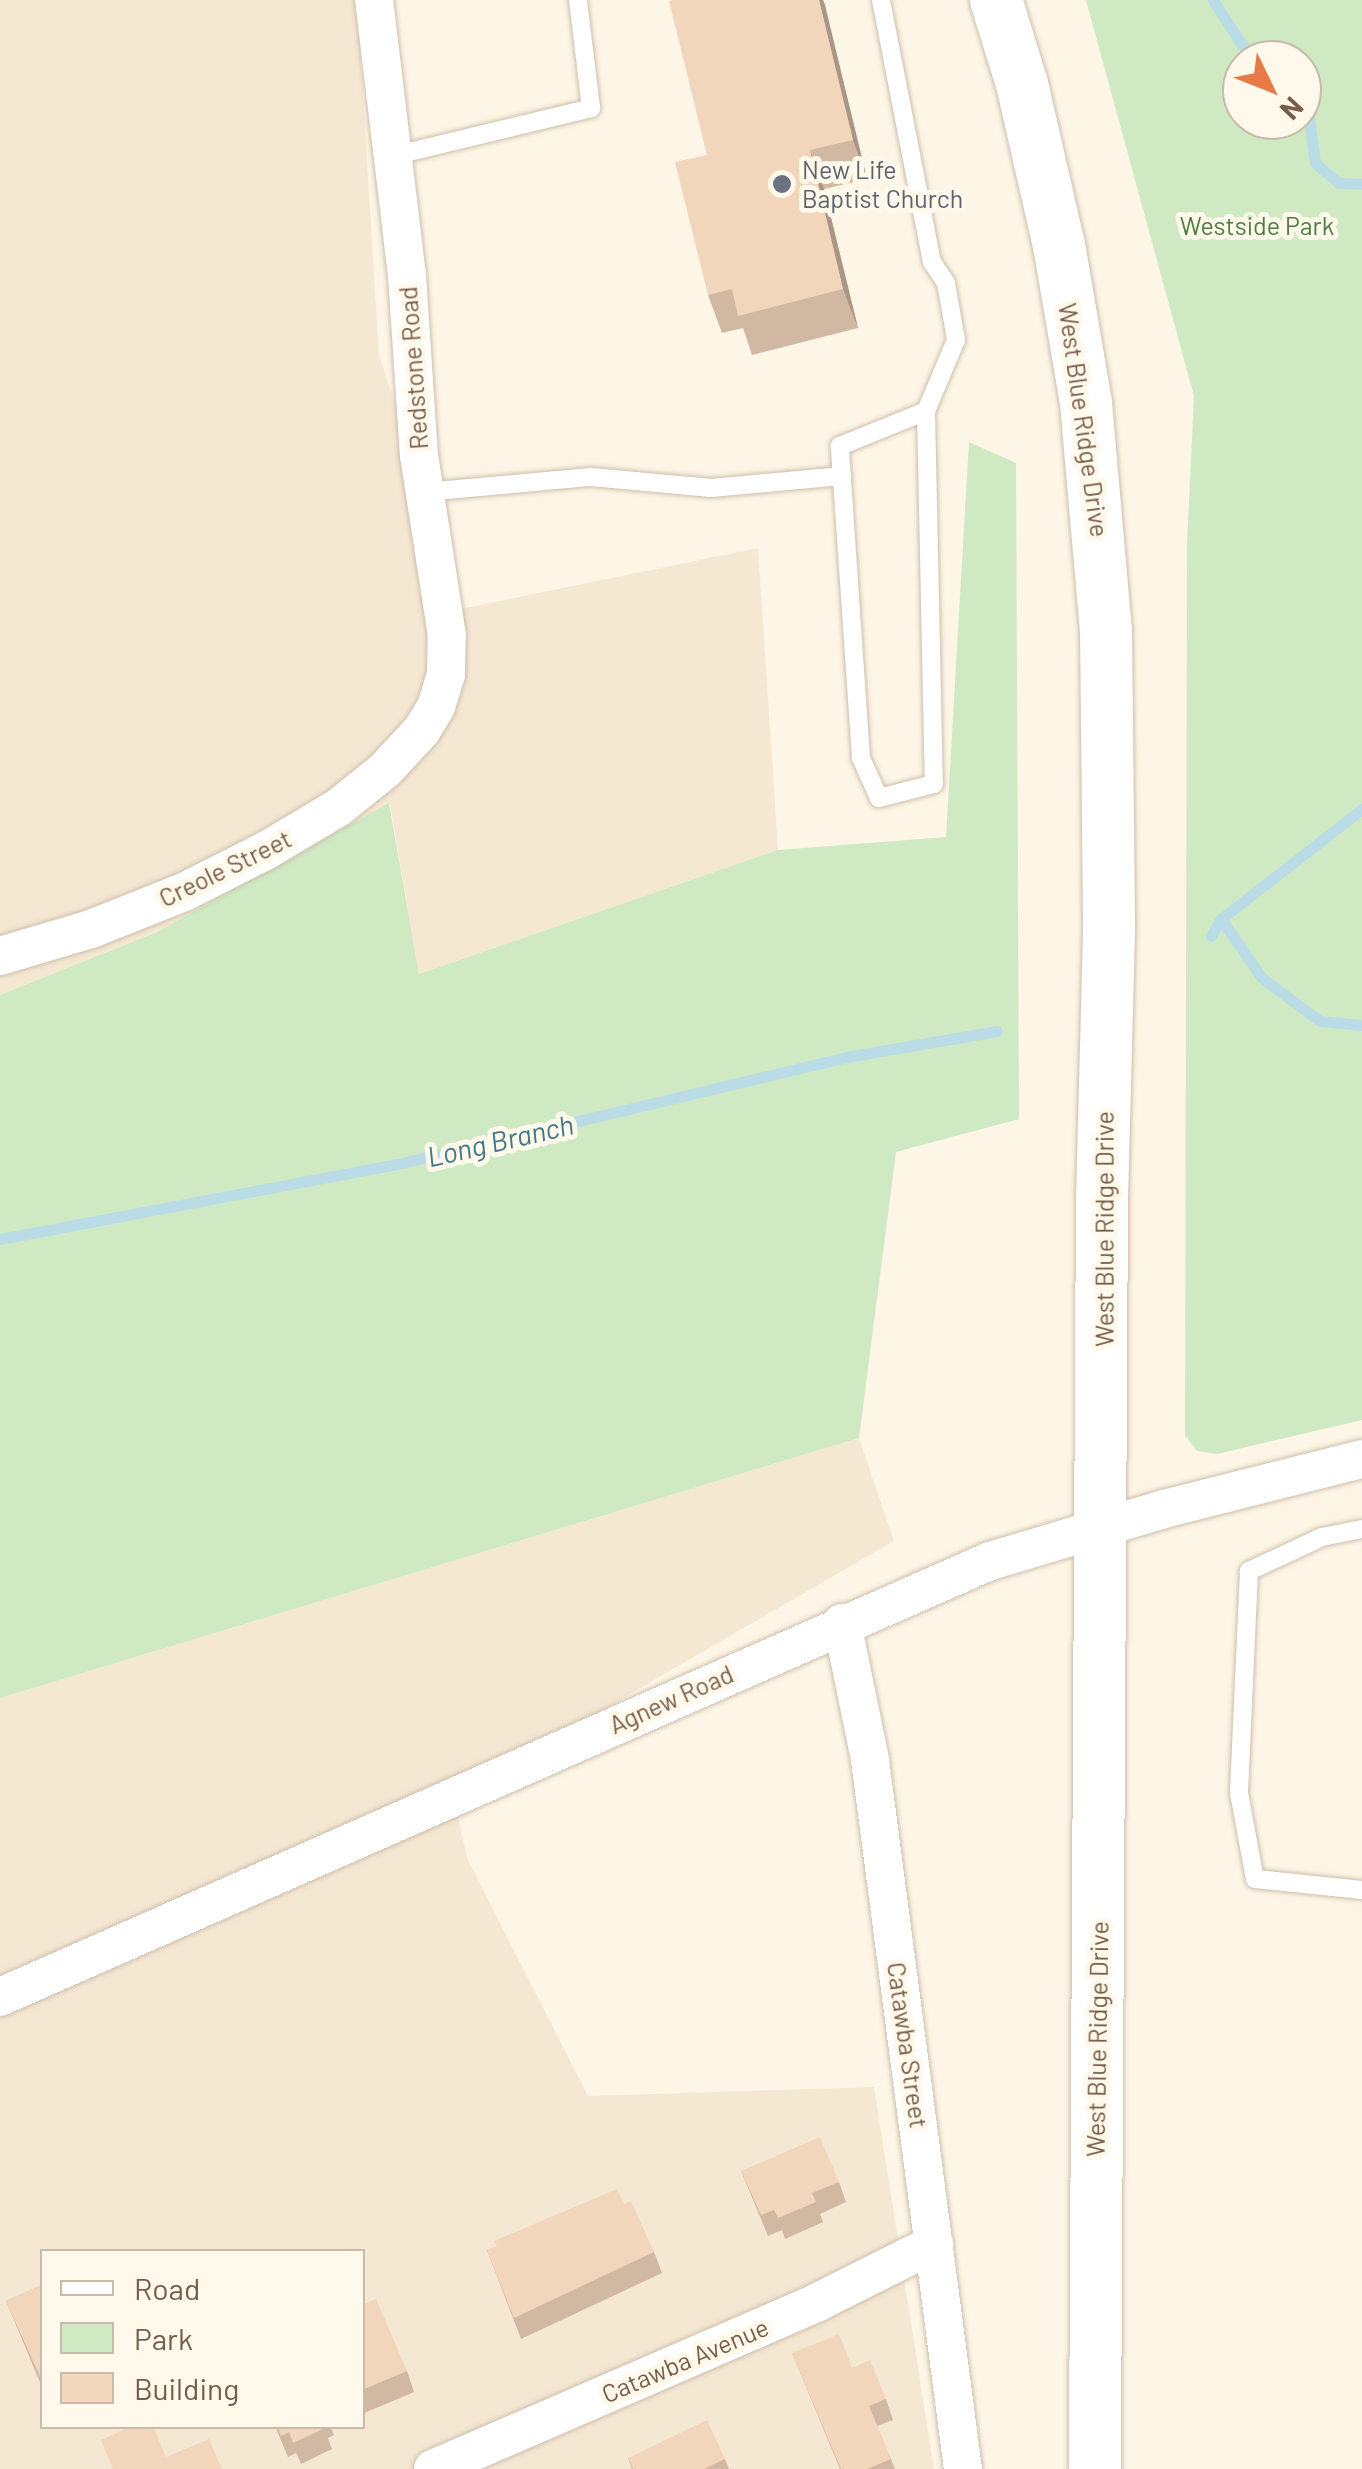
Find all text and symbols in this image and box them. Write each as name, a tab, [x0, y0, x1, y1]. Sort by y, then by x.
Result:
north arrow	[1222, 40, 1322, 140]
text: N	[1274, 91, 1311, 128]
place label: New Life Baptist Church	[802, 155, 963, 214]
marker: New Life Baptist Church	[771, 173, 793, 195]
park label: Westside Park	[1180, 210, 1334, 240]
street label: Redstone Road	[392, 285, 434, 451]
street label: West Blue Ridge Drive	[1053, 301, 1115, 539]
street label: Creole Street	[154, 823, 296, 913]
water label: Long Branch	[423, 1107, 577, 1173]
street label: West Blue Ridge Drive	[1089, 1111, 1119, 1347]
street label: Agnew Road	[604, 1658, 738, 1740]
street label: West Blue Ridge Drive	[1080, 1921, 1114, 2157]
street label: Catawba Street	[882, 1960, 934, 2130]
legend	[40, 2249, 365, 2429]
text: Road	[134, 2270, 200, 2306]
street label: Catawba Avenue	[597, 2311, 773, 2409]
text: Park	[134, 2320, 193, 2356]
text: Building	[134, 2370, 239, 2406]

